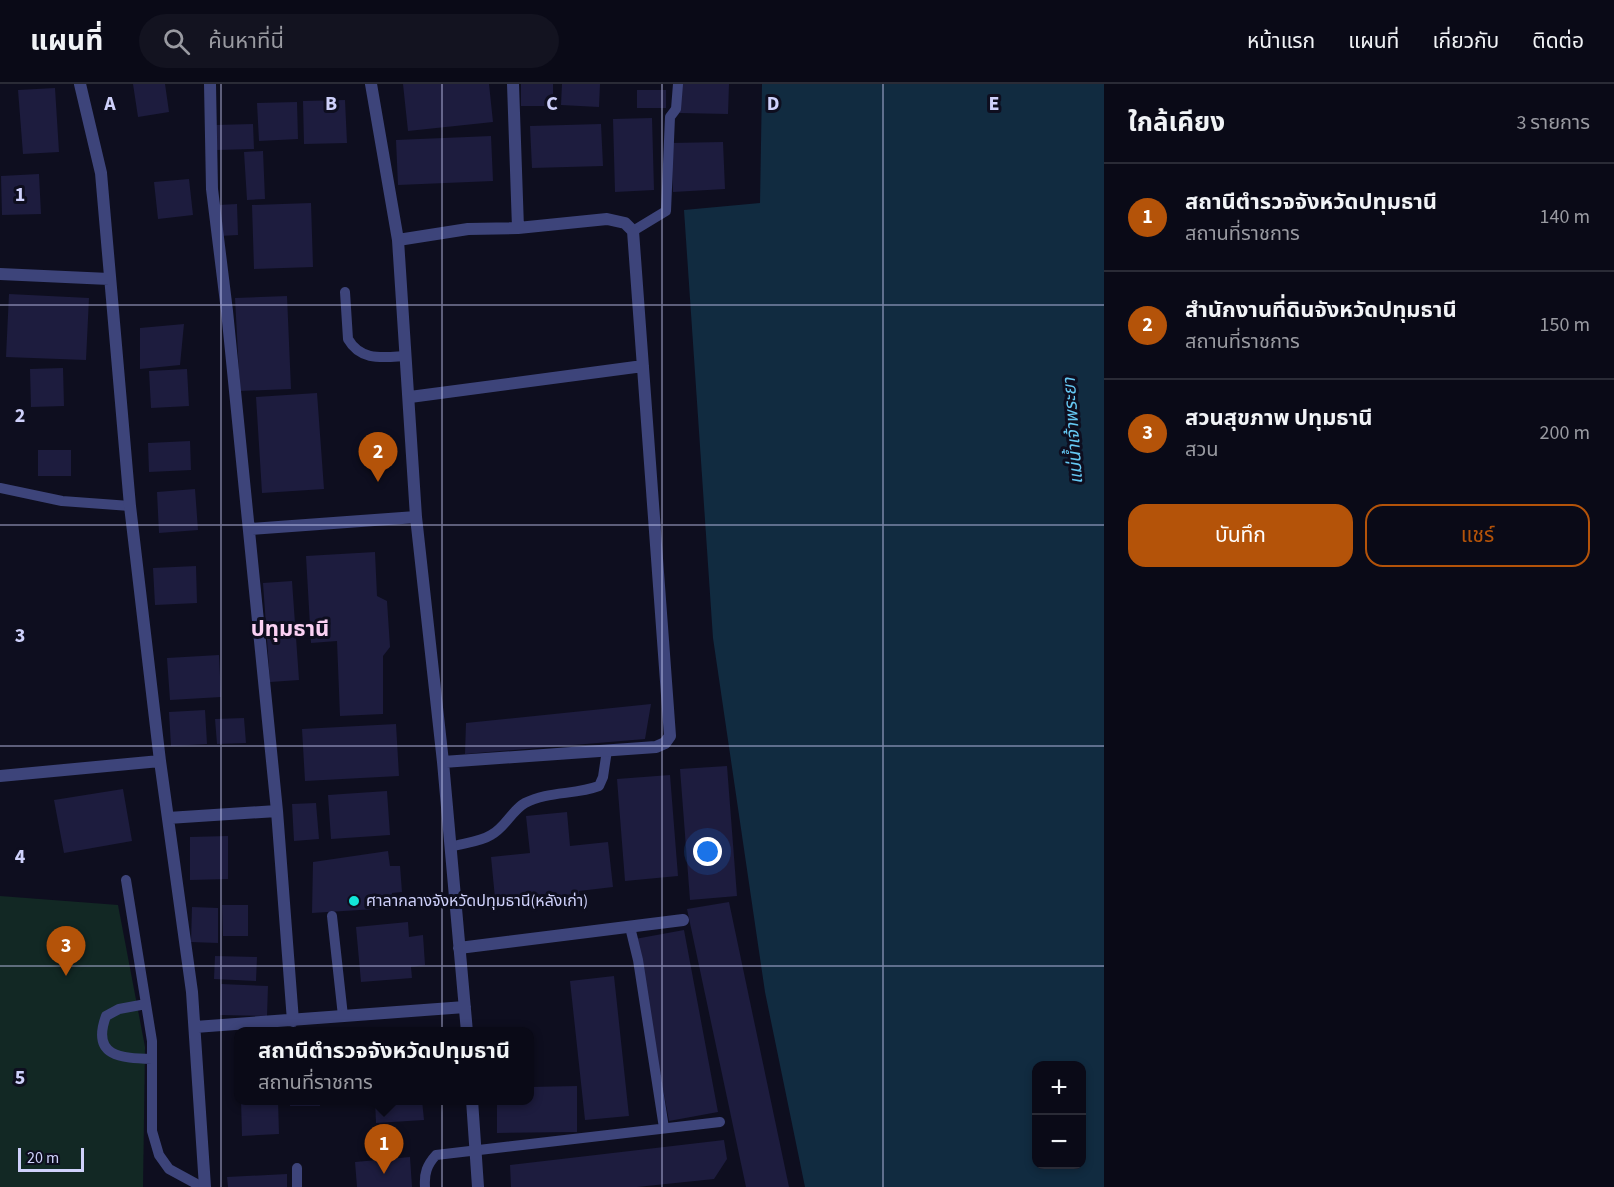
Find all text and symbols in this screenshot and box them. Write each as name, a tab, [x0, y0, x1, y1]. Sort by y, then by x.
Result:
search box	[139, 14, 559, 68]
text: แผนที่	[30, 21, 103, 61]
icon: search	[160, 25, 193, 58]
text: ค้นหาที่นี่	[208, 25, 284, 57]
text: หน้าแรก	[1247, 26, 1315, 56]
text: แผนที่	[1348, 26, 1399, 56]
text: เกี่ยวกับ	[1432, 26, 1499, 56]
text: ติดต่อ	[1532, 26, 1584, 56]
text: A	[103, 90, 116, 118]
text: B	[325, 90, 337, 118]
text: C	[546, 90, 558, 118]
text: D	[767, 90, 779, 118]
text: E	[989, 90, 999, 118]
text: ใกล้เคียง	[1128, 104, 1225, 141]
text: 3 รายการ	[1516, 109, 1590, 137]
text: 1	[15, 181, 25, 209]
text: สถานีตำรวจจังหวัดปทุมธานี	[1185, 186, 1437, 218]
text: 1	[1142, 203, 1153, 231]
text: 140 m	[1540, 203, 1590, 231]
text: สถานที่ราชการ	[1185, 220, 1300, 248]
text: สำนักงานที่ดินจังหวัดปทุมธานี	[1185, 294, 1457, 326]
text: 2	[1142, 311, 1153, 339]
text: 150 m	[1540, 311, 1590, 339]
text: สถานที่ราชการ	[1185, 328, 1300, 356]
water label: แม่น้ำเจ้าพระยา	[1056, 376, 1089, 485]
text: 2	[15, 402, 25, 430]
text: สวนสุขภาพ ปทุมธานี	[1185, 402, 1372, 434]
text: 3	[1142, 419, 1153, 447]
text: 200 m	[1540, 419, 1590, 447]
pin: 2	[358, 432, 398, 482]
text: สวน	[1185, 436, 1219, 464]
button: บันทึก	[1128, 504, 1353, 567]
button: แชร์	[1365, 504, 1590, 567]
district label: ปทุมธานี	[251, 613, 329, 645]
text: 3	[15, 622, 25, 650]
your location	[693, 837, 722, 866]
text: 4	[15, 843, 26, 871]
place label: ศาลากลางจังหวัดปทุมธานี(หลังเก่า)	[366, 890, 588, 912]
marker: ศาลากลางจังหวัดปทุมธานี(หลังเก่า)	[347, 894, 361, 908]
pin: 3	[46, 926, 86, 976]
popup	[234, 1027, 534, 1105]
text: สถานีตำรวจจังหวัดปทุมธานี	[258, 1035, 510, 1067]
map controls	[1032, 1061, 1086, 1169]
button: +	[1032, 1061, 1086, 1115]
text: 5	[15, 1064, 25, 1092]
text: สถานที่ราชการ	[258, 1069, 373, 1097]
button: −	[1032, 1115, 1086, 1169]
pin: 1	[364, 1124, 404, 1174]
scale bar	[18, 1145, 84, 1172]
text: 20 m	[27, 1147, 59, 1169]

